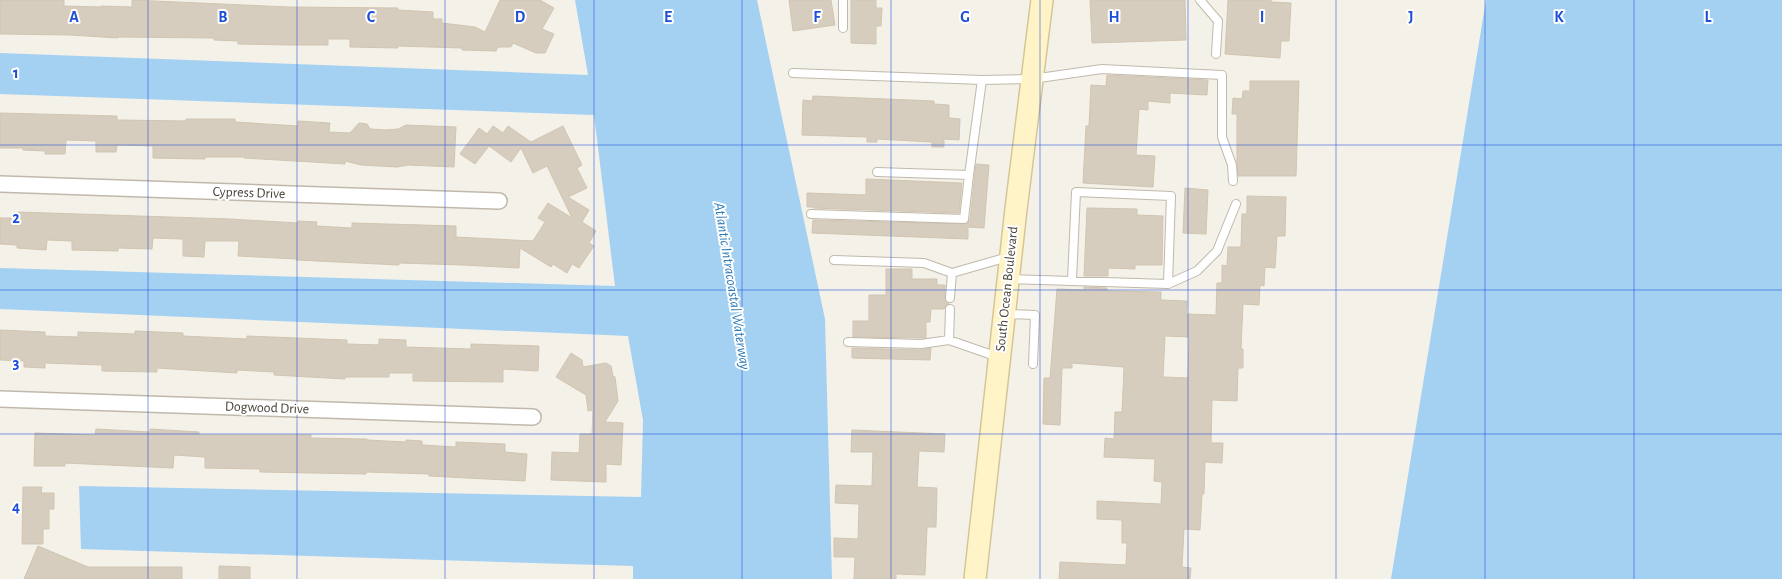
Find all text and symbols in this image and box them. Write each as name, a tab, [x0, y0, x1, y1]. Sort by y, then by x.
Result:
text: A	[69, 9, 79, 25]
text: B	[218, 9, 228, 25]
text: C	[367, 9, 376, 25]
text: D	[515, 9, 526, 25]
text: E	[664, 9, 672, 25]
text: F	[813, 9, 821, 25]
text: G	[960, 9, 970, 25]
text: H	[1108, 9, 1120, 25]
text: I	[1260, 9, 1264, 25]
text: J	[1408, 9, 1414, 25]
text: K	[1554, 9, 1564, 25]
text: L	[1705, 9, 1712, 25]
text: 1	[13, 65, 19, 81]
street label: Cypress Drive	[212, 185, 286, 201]
water label: Atlantic Intracoastal Waterway	[711, 200, 753, 372]
text: 2	[12, 210, 20, 226]
street label: South Ocean Boulevard	[993, 226, 1021, 352]
text: 3	[13, 355, 20, 371]
street label: Dogwood Drive	[225, 400, 309, 416]
text: 4	[12, 499, 20, 515]

